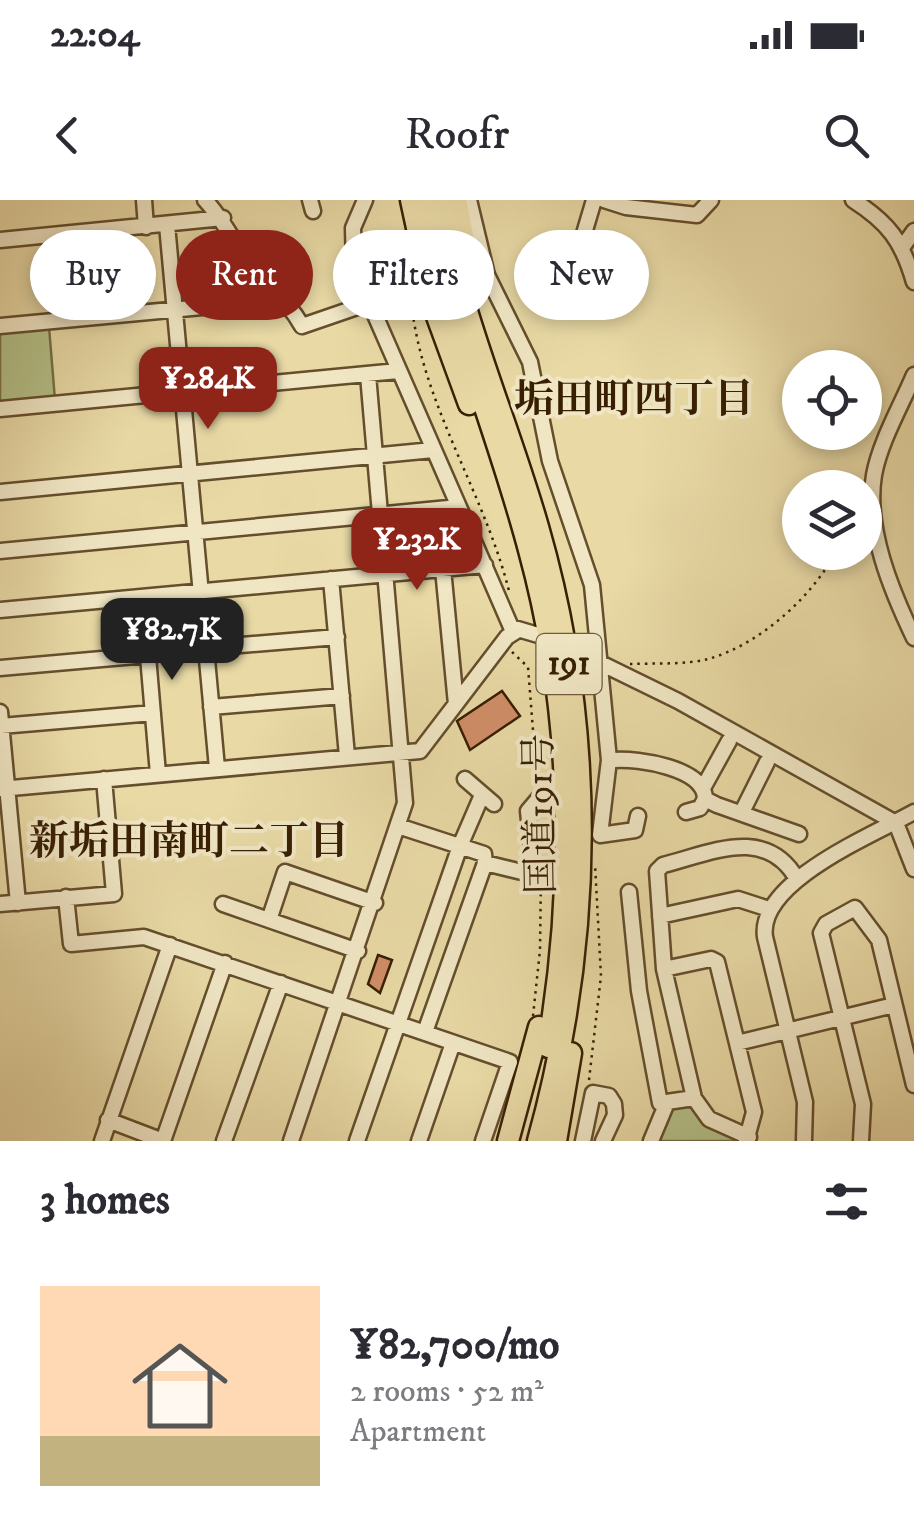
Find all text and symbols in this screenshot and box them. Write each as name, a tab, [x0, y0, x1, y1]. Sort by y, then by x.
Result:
text: 22:04	[50, 11, 139, 59]
text: Roofr	[405, 107, 509, 163]
icon: back	[40, 108, 95, 163]
icon: search	[819, 108, 874, 163]
chip: Buy	[30, 230, 156, 320]
chip: Rent	[176, 230, 313, 320]
chip: Filters	[333, 230, 494, 320]
chip: New	[514, 230, 649, 320]
pin: ¥284K	[138, 347, 278, 432]
map controls	[782, 350, 882, 570]
button: locate	[782, 350, 882, 450]
text: ¥284K	[161, 359, 255, 399]
district label: 垢田町四丁目	[514, 376, 754, 426]
button: layers	[782, 470, 882, 570]
pin: ¥232K	[347, 508, 487, 593]
text: ¥232K	[373, 520, 461, 560]
pin: ¥82.7K	[91, 598, 253, 683]
text: ¥82.7K	[123, 610, 221, 650]
road number: 191	[536, 634, 602, 694]
street label: 国道191号	[516, 733, 566, 895]
district label: 新垢田南町二丁目	[29, 818, 349, 868]
icon: filters	[819, 1174, 874, 1229]
text: 3 homes	[40, 1175, 170, 1227]
text: ¥82,700/mo	[350, 1320, 560, 1372]
icon: home	[120, 1326, 240, 1446]
text: 2 rooms · 52 m²	[350, 1372, 544, 1412]
text: Apartment	[350, 1412, 486, 1452]

